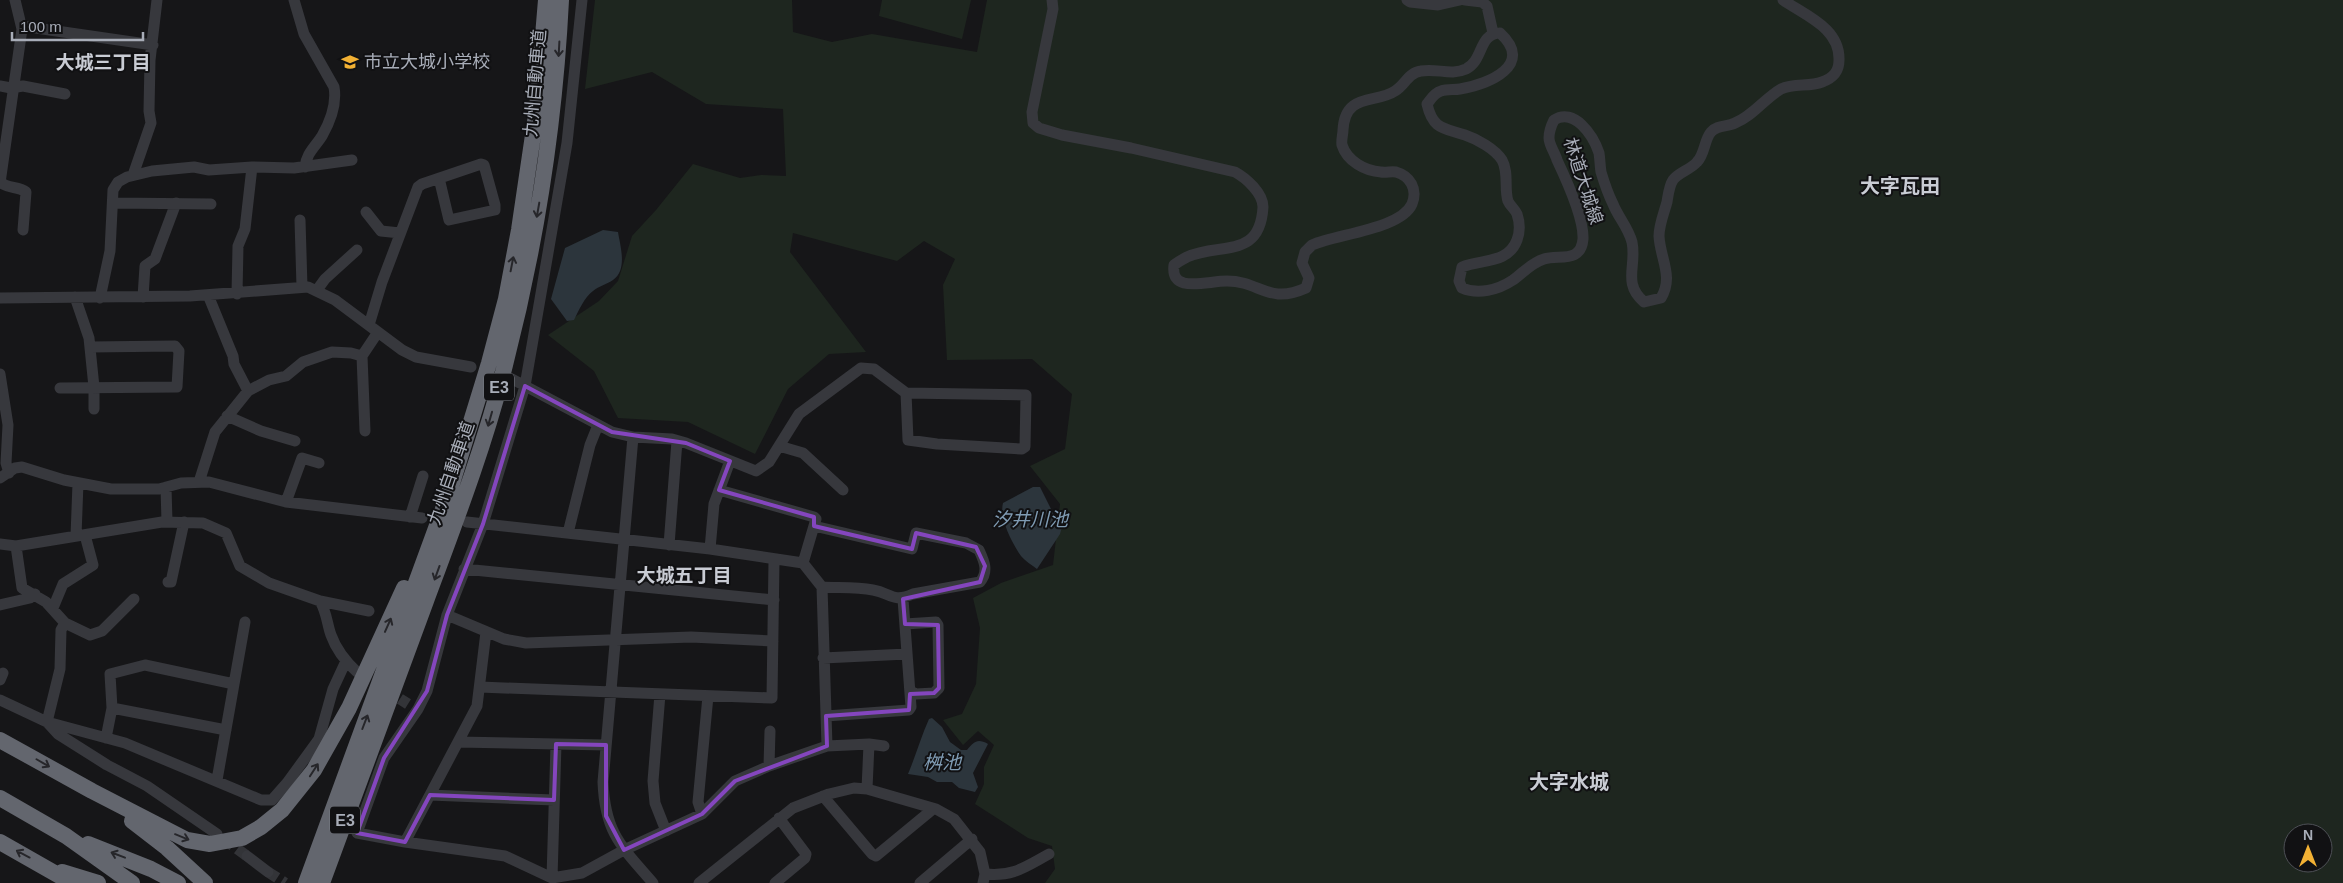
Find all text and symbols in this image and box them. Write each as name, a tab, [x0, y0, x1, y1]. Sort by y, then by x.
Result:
scale bar	[12, 10, 144, 42]
text: 100 m	[20, 18, 62, 35]
street label: 九州自動車道	[520, 28, 550, 138]
one-way arrow	[554, 40, 563, 56]
district label: 大城三丁目	[55, 52, 151, 73]
school or university icon: 市立大城小学校	[340, 52, 360, 72]
place label: 市立大城小学校	[364, 52, 490, 72]
street label: 林道大城線	[1560, 135, 1606, 227]
district label: 大字瓦田	[1860, 175, 1940, 197]
one-way arrow	[533, 201, 543, 217]
one-way arrow	[508, 257, 518, 273]
road number: E3	[484, 374, 514, 401]
one-way arrow	[485, 411, 494, 427]
street label: 九州自動車道	[424, 419, 478, 527]
water label: 汐井川池	[992, 509, 1070, 530]
one-way arrow	[432, 564, 441, 580]
district label: 大城五丁目	[636, 565, 732, 586]
one-way arrow	[384, 618, 394, 633]
one-way arrow	[361, 715, 371, 730]
water label: 桝池	[923, 752, 963, 773]
one-way arrow	[35, 758, 50, 768]
one-way arrow	[309, 763, 319, 777]
district label: 大字水城	[1529, 771, 1609, 793]
road number: E3	[330, 806, 360, 834]
north arrow	[2283, 823, 2333, 873]
text: N	[2303, 827, 2313, 843]
one-way arrow	[174, 833, 189, 843]
one-way arrow	[16, 849, 31, 859]
one-way arrow	[111, 850, 126, 859]

